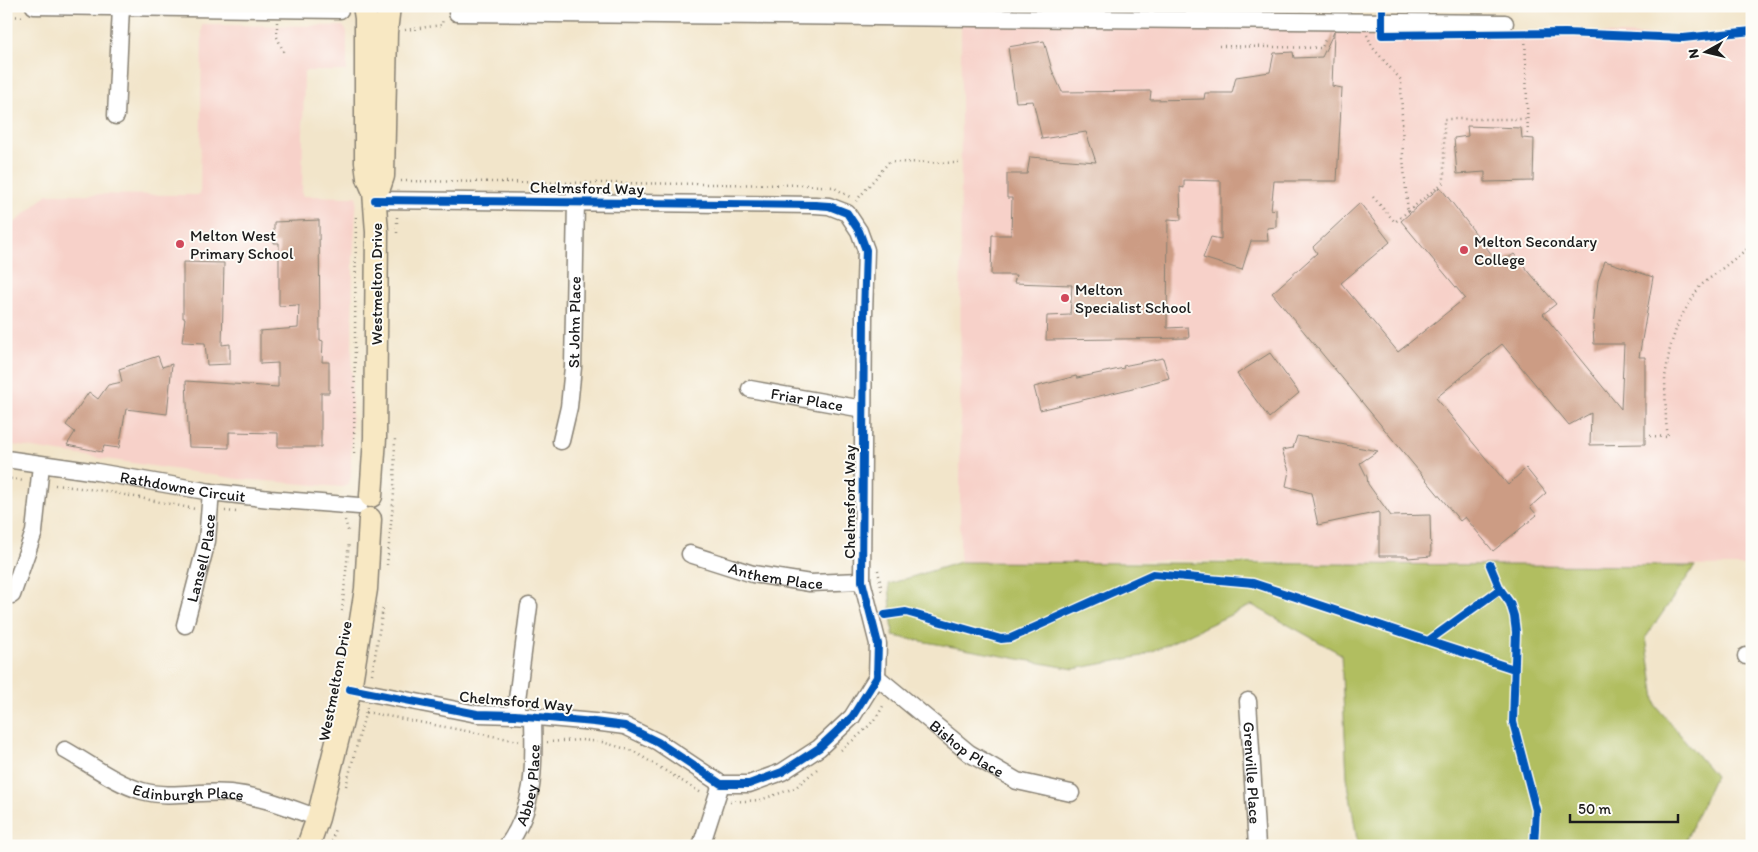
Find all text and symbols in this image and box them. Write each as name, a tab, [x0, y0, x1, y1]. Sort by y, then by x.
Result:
north arrow	[1680, 28, 1730, 78]
text: N	[1685, 48, 1703, 60]
street label: Chelmsford Way	[530, 178, 645, 199]
street label: Westmelton Drive	[367, 223, 386, 345]
place label: Melton West Primary School	[190, 226, 294, 263]
place label: Melton Secondary College	[1474, 232, 1597, 269]
marker: Melton West Primary School	[174, 238, 186, 250]
marker: Melton Secondary College	[1458, 244, 1470, 256]
street label: St John Place	[563, 276, 584, 368]
place label: Melton Specialist School	[1075, 280, 1192, 317]
marker: Melton Specialist School	[1059, 292, 1071, 304]
street label: Friar Place	[769, 383, 845, 415]
street label: Chelmsford Way	[840, 444, 859, 559]
street label: Rathdowne Circuit	[119, 467, 247, 506]
street label: Lansell Place	[182, 513, 219, 604]
street label: Anthem Place	[727, 557, 823, 593]
street label: Westmelton Drive	[314, 619, 356, 743]
street label: Chelmsford Way	[458, 687, 574, 715]
street label: Bishop Place	[926, 715, 1008, 781]
street label: Grenville Place	[1240, 721, 1265, 825]
street label: Abbey Place	[511, 744, 543, 828]
street label: Edinburgh Place	[130, 779, 245, 804]
scale bar	[1570, 792, 1678, 824]
text: 50 m	[1578, 800, 1611, 818]

